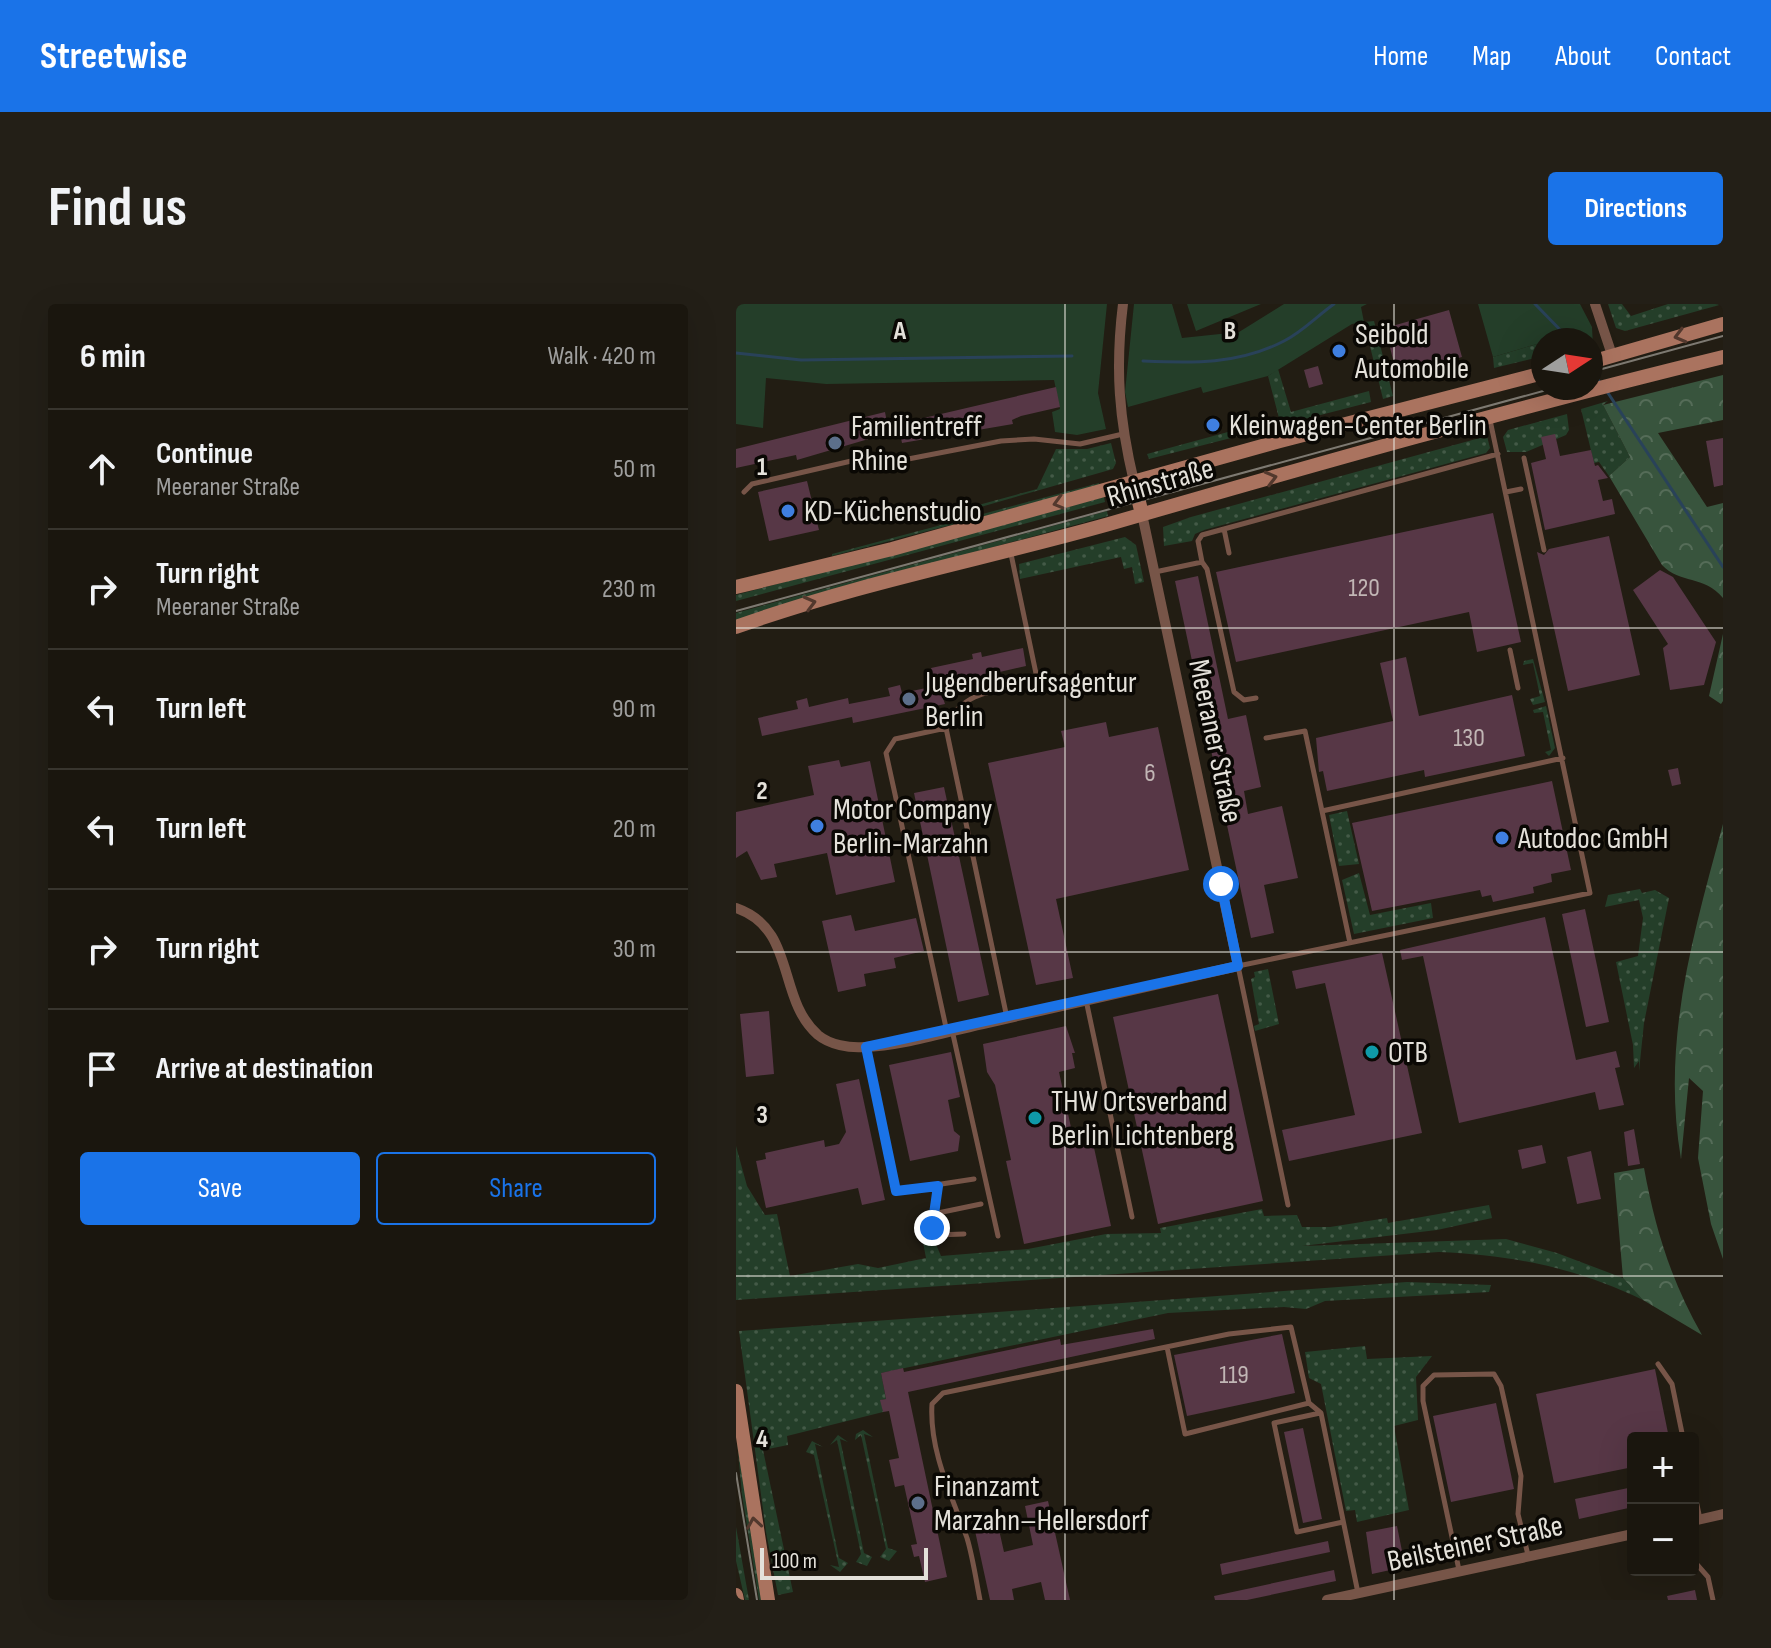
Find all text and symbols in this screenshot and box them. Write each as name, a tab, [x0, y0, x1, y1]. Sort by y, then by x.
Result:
text: Streetwise	[40, 34, 188, 79]
text: Home	[1373, 40, 1428, 73]
text: Map	[1472, 40, 1511, 73]
text: About	[1555, 40, 1611, 73]
text: Contact	[1655, 40, 1731, 73]
button: Directions	[1548, 172, 1723, 245]
text: Find us	[48, 175, 187, 242]
text: A	[893, 316, 907, 347]
text: B	[1224, 316, 1236, 347]
place label: Seibold Automobile	[1354, 317, 1469, 387]
one-way arrow	[1673, 327, 1687, 343]
north arrow	[1531, 328, 1603, 400]
text: 6 min	[80, 336, 146, 377]
text: Walk · 420 m	[547, 341, 656, 372]
marker: Seibold Automobile	[1330, 342, 1348, 360]
place label: Kleinwagen-Center Berlin	[1229, 408, 1487, 444]
place label: Familientreff Rhine	[851, 409, 982, 479]
marker: Kleinwagen-Center Berlin	[1204, 416, 1222, 434]
marker: Familientreff Rhine	[826, 434, 844, 452]
text: Continue	[156, 436, 253, 472]
icon: ahead	[80, 447, 124, 491]
street label: Rhinstraße	[1103, 451, 1218, 515]
text: 1	[757, 452, 767, 483]
text: 50 m	[613, 454, 656, 485]
one-way arrow	[1264, 471, 1278, 488]
text: Meeraner Straße	[156, 472, 300, 503]
place label: KD-Küchenstudio	[804, 494, 982, 530]
one-way arrow	[1053, 494, 1067, 510]
marker: KD-Küchenstudio	[779, 502, 797, 520]
text: Turn right	[156, 556, 259, 592]
icon: right	[80, 567, 124, 611]
house number: 120	[1348, 573, 1380, 604]
text: 230 m	[602, 574, 656, 605]
text: Meeraner Straße	[156, 592, 300, 623]
one-way arrow	[803, 596, 817, 612]
street label: Meeraner Straße	[1180, 656, 1250, 826]
place label: Jugendberufsagentur Berlin	[924, 665, 1137, 735]
icon: left	[80, 687, 124, 731]
marker: Jugendberufsagentur Berlin	[900, 690, 918, 708]
text: Turn left	[156, 691, 246, 727]
text: 90 m	[612, 694, 656, 725]
house number: 130	[1453, 723, 1485, 754]
house number: 6	[1144, 758, 1156, 789]
text: 2	[756, 776, 768, 807]
place label: Motor Company Berlin-Marzahn	[833, 792, 993, 862]
icon: left	[80, 807, 124, 851]
text: Turn left	[156, 811, 246, 847]
text: 20 m	[613, 814, 656, 845]
marker: Motor Company Berlin-Marzahn	[808, 817, 826, 835]
place label: Autodoc GmbH	[1517, 821, 1668, 857]
marker: Autodoc GmbH	[1493, 829, 1511, 847]
route start	[1203, 866, 1239, 902]
icon: right	[80, 927, 124, 971]
text: Turn right	[156, 931, 259, 967]
text: 30 m	[613, 934, 656, 965]
place label: OTB	[1388, 1035, 1428, 1071]
marker: OTB	[1363, 1043, 1381, 1061]
icon: arrive	[80, 1047, 124, 1091]
text: Arrive at destination	[156, 1051, 373, 1087]
place label: THW Ortsverband Berlin Lichtenberg	[1051, 1084, 1234, 1154]
text: 3	[756, 1100, 768, 1131]
marker: THW Ortsverband Berlin Lichtenberg	[1026, 1109, 1044, 1127]
button: Save	[80, 1152, 360, 1225]
button: Share	[376, 1152, 656, 1225]
route end	[914, 1210, 950, 1246]
house number: 119	[1219, 1360, 1249, 1391]
text: 4	[756, 1424, 768, 1455]
map controls	[1627, 1432, 1699, 1576]
button: +	[1627, 1432, 1699, 1504]
place label: Finanzamt Marzahn–Hellersdorf	[934, 1469, 1149, 1539]
marker: Finanzamt Marzahn–Hellersdorf	[909, 1494, 927, 1512]
button: −	[1627, 1504, 1699, 1576]
street label: Beilsteiner Straße	[1384, 1508, 1566, 1580]
one-way arrow	[747, 1516, 764, 1530]
scale bar	[760, 1544, 928, 1580]
text: 100 m	[772, 1548, 817, 1575]

